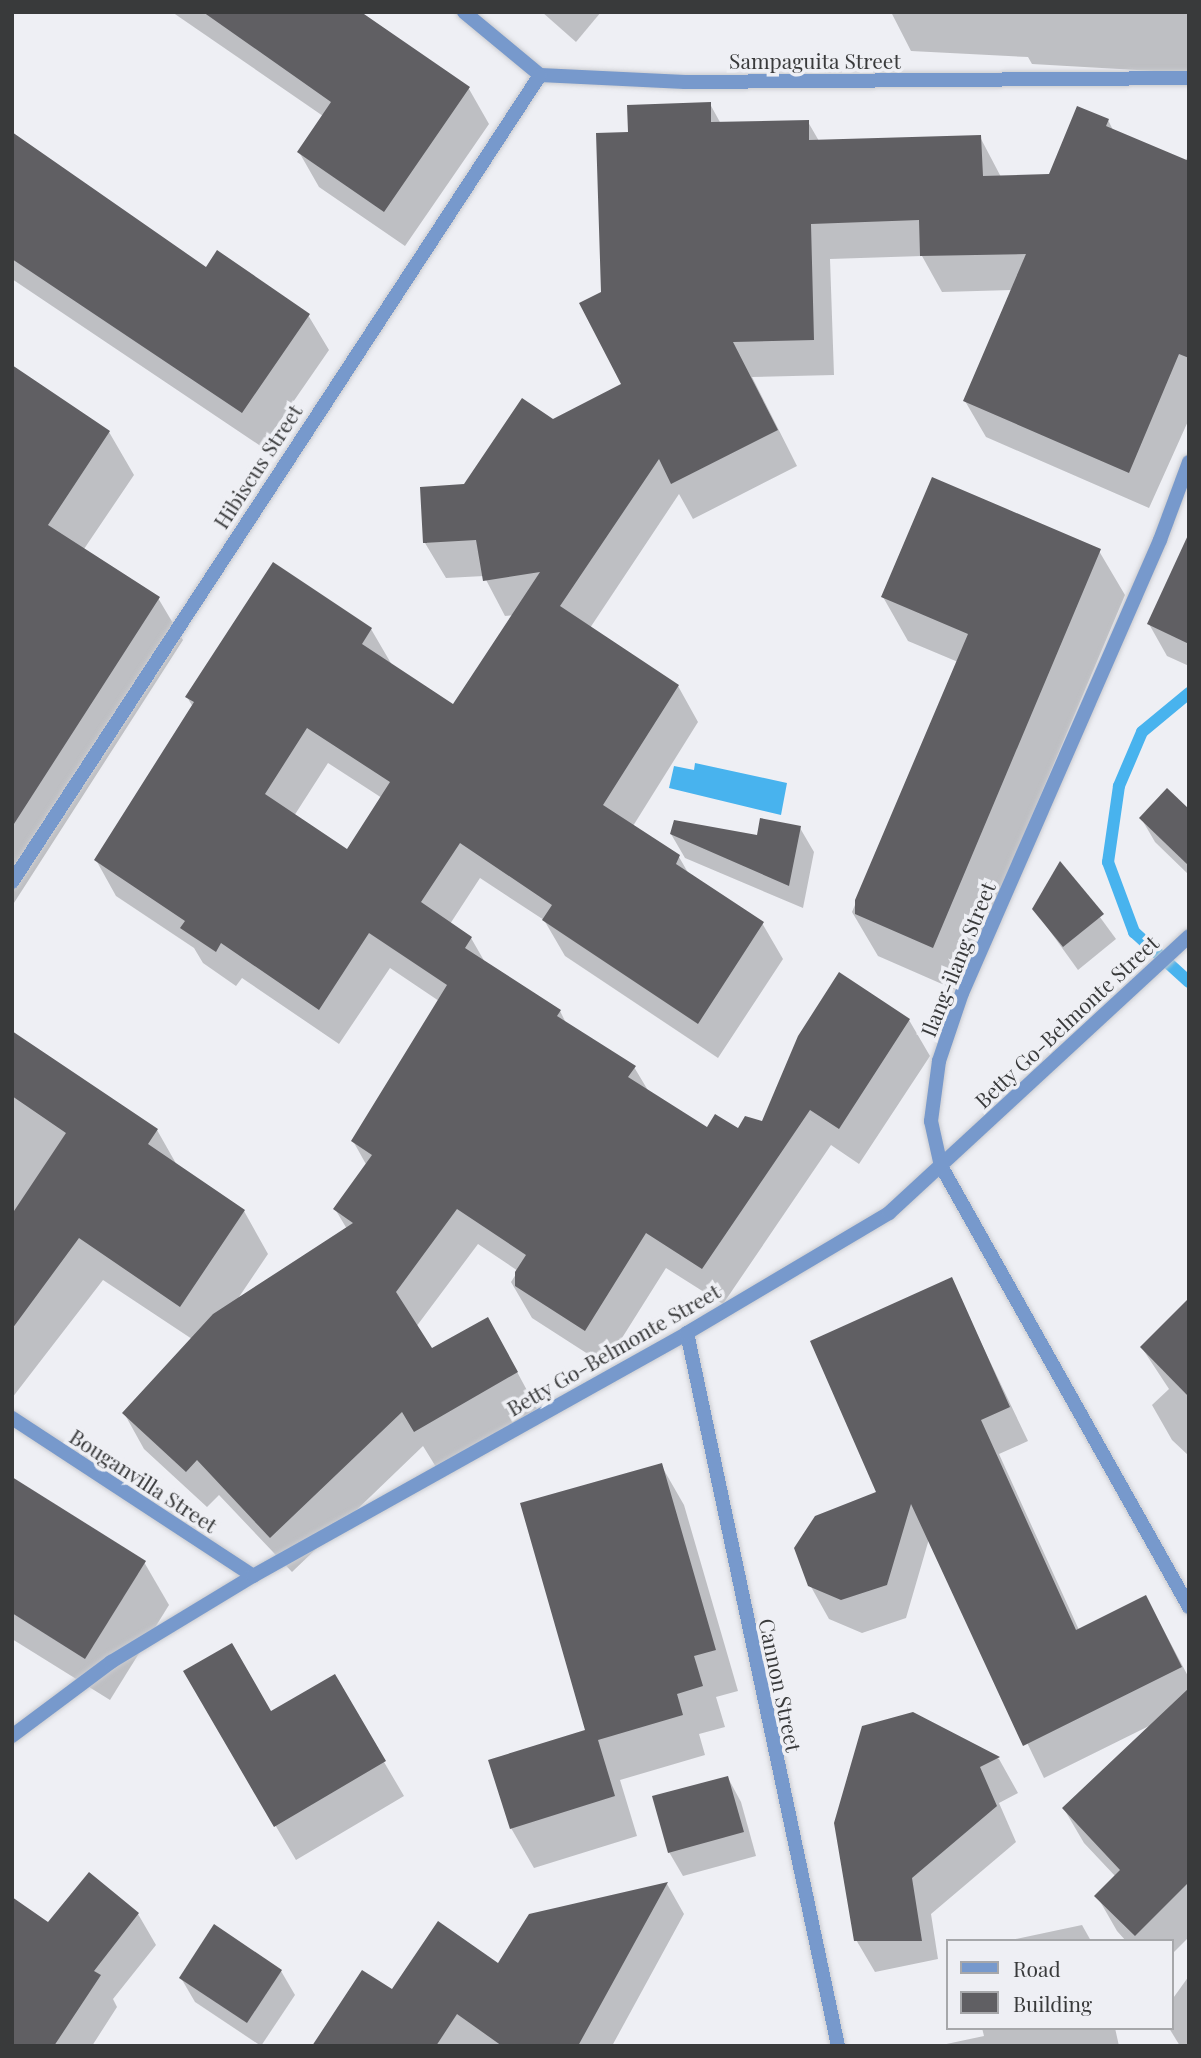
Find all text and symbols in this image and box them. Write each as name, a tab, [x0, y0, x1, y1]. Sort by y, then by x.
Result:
street label: Sampaguita Street	[729, 47, 901, 73]
street label: Hibiscus Street	[208, 399, 306, 533]
street label: Ilang-ilang Street	[914, 878, 1000, 1040]
street label: Betty Go-Belmonte Street	[969, 929, 1163, 1113]
street label: Betty Go-Belmonte Street	[502, 1277, 724, 1421]
street label: Bouganvilla Street	[65, 1423, 223, 1537]
street label: Cannon Street	[755, 1616, 807, 1754]
legend	[946, 1939, 1173, 2030]
text: Road	[1013, 1954, 1061, 1982]
text: Building	[1013, 1989, 1092, 2017]

